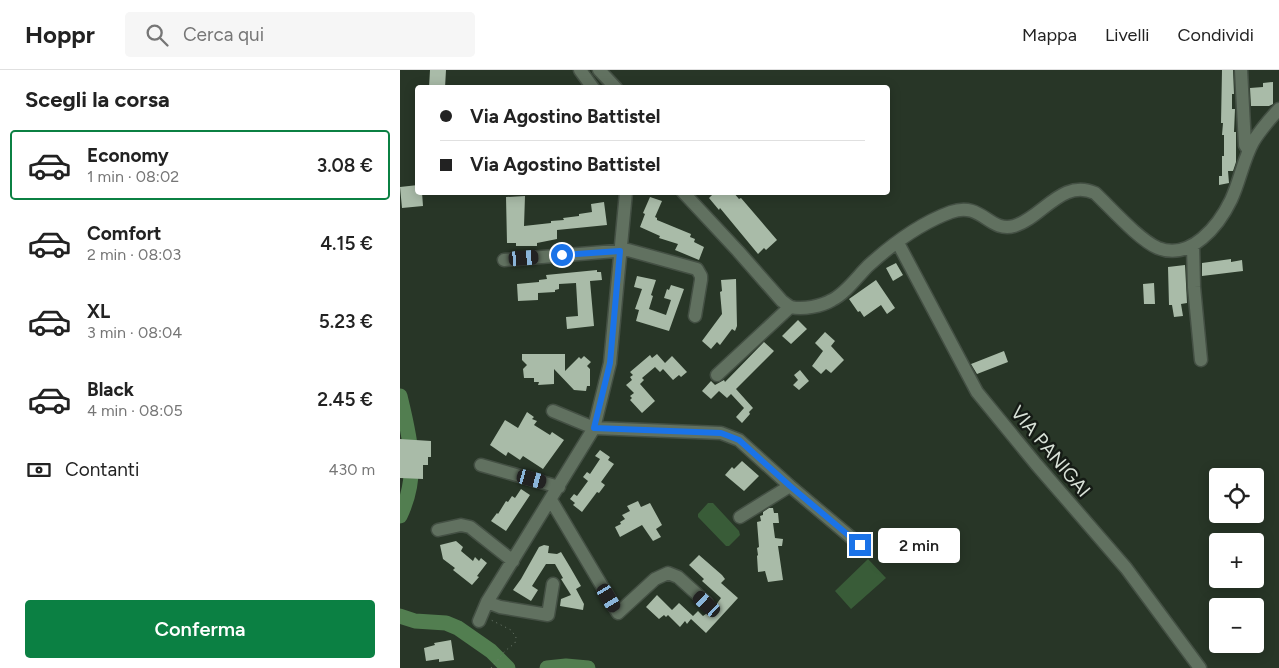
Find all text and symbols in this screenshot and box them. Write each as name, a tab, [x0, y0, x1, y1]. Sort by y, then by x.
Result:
search box	[125, 12, 475, 57]
text: Hoppr	[25, 20, 95, 49]
icon: search	[143, 21, 171, 49]
text: Cerca qui	[183, 23, 264, 46]
text: Mappa	[1022, 24, 1077, 46]
text: Livelli	[1105, 24, 1150, 46]
text: Condividi	[1178, 24, 1254, 46]
text: Scegli la corsa	[25, 86, 170, 113]
text: Via Agostino Battistel	[470, 105, 661, 128]
icon: car	[27, 143, 72, 188]
text: Economy	[87, 144, 169, 167]
text: Via Agostino Battistel	[470, 153, 661, 176]
text: 3.08 €	[317, 154, 373, 177]
text: 1 min · 08:02	[87, 167, 179, 186]
icon: car	[27, 221, 72, 266]
text: Comfort	[87, 222, 162, 245]
text: 4.15 €	[320, 232, 373, 255]
route start	[551, 244, 573, 266]
text: 2 min · 08:03	[87, 245, 181, 264]
car	[508, 249, 539, 267]
icon: car	[27, 299, 72, 344]
text: XL	[87, 300, 110, 323]
text: 5.23 €	[319, 310, 373, 333]
text: 3 min · 08:04	[87, 323, 182, 342]
icon: car	[27, 377, 72, 422]
text: Black	[87, 378, 134, 401]
text: 2.45 €	[317, 388, 373, 411]
text: 4 min · 08:05	[87, 401, 183, 420]
street label: VIA PANIGAI	[1006, 401, 1095, 502]
icon: cash	[25, 456, 53, 484]
text: Contanti	[65, 458, 139, 481]
text: 430 m	[329, 460, 375, 479]
car	[515, 468, 548, 490]
map controls	[1209, 468, 1264, 653]
button: locate	[1209, 468, 1264, 523]
callout: 2 min	[878, 528, 960, 562]
button: +	[1209, 533, 1264, 588]
route end	[849, 534, 871, 556]
text: 2 min	[899, 536, 939, 555]
car	[594, 581, 623, 615]
car	[690, 588, 723, 620]
button: −	[1209, 598, 1264, 653]
button: Conferma	[25, 600, 375, 658]

